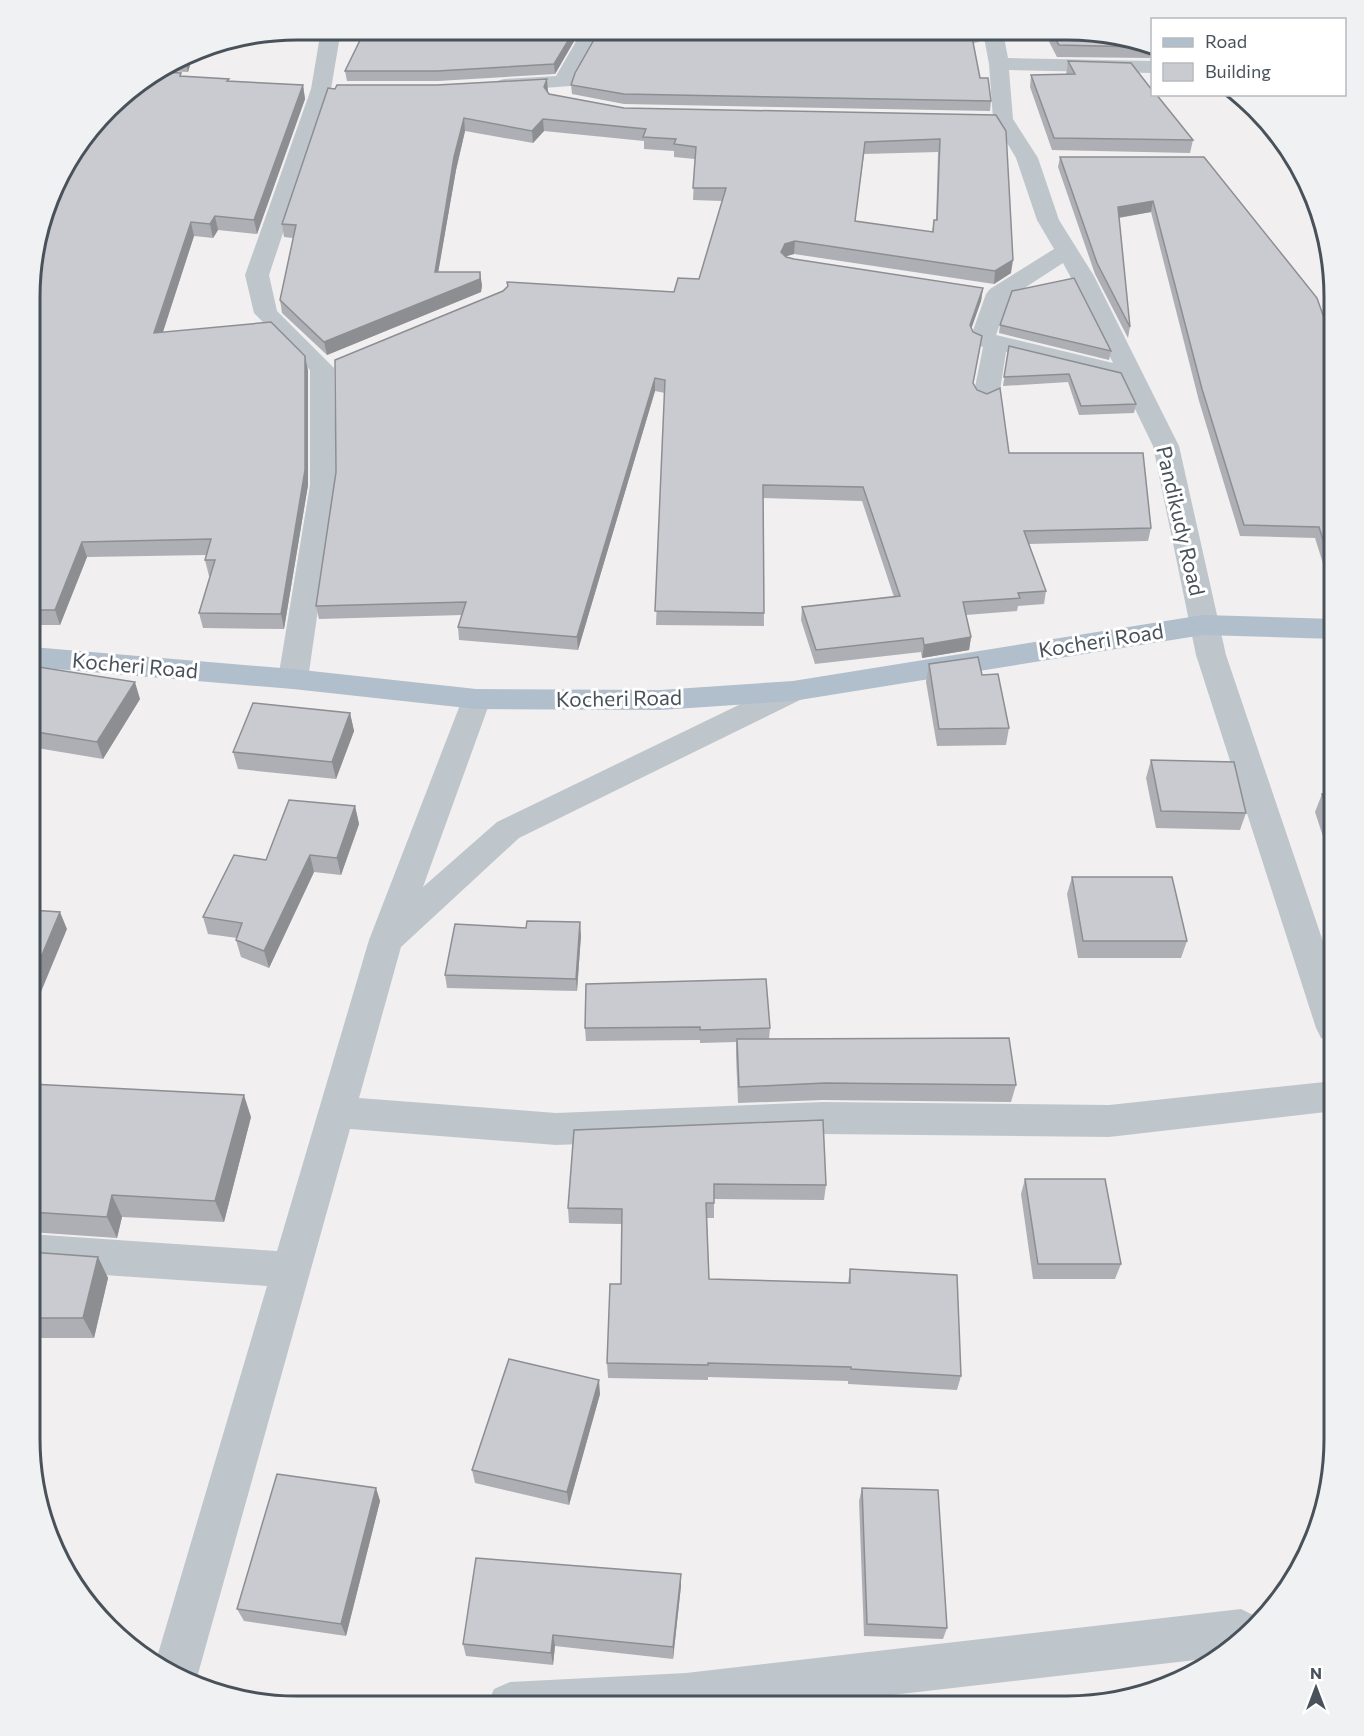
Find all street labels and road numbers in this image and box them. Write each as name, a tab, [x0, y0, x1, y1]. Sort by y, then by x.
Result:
street label: Pandikudy Road	[1152, 443, 1211, 598]
street label: Kocheri Road	[1036, 617, 1165, 662]
street label: Kocheri Road	[71, 647, 199, 682]
street label: Kocheri Road	[556, 684, 682, 711]

